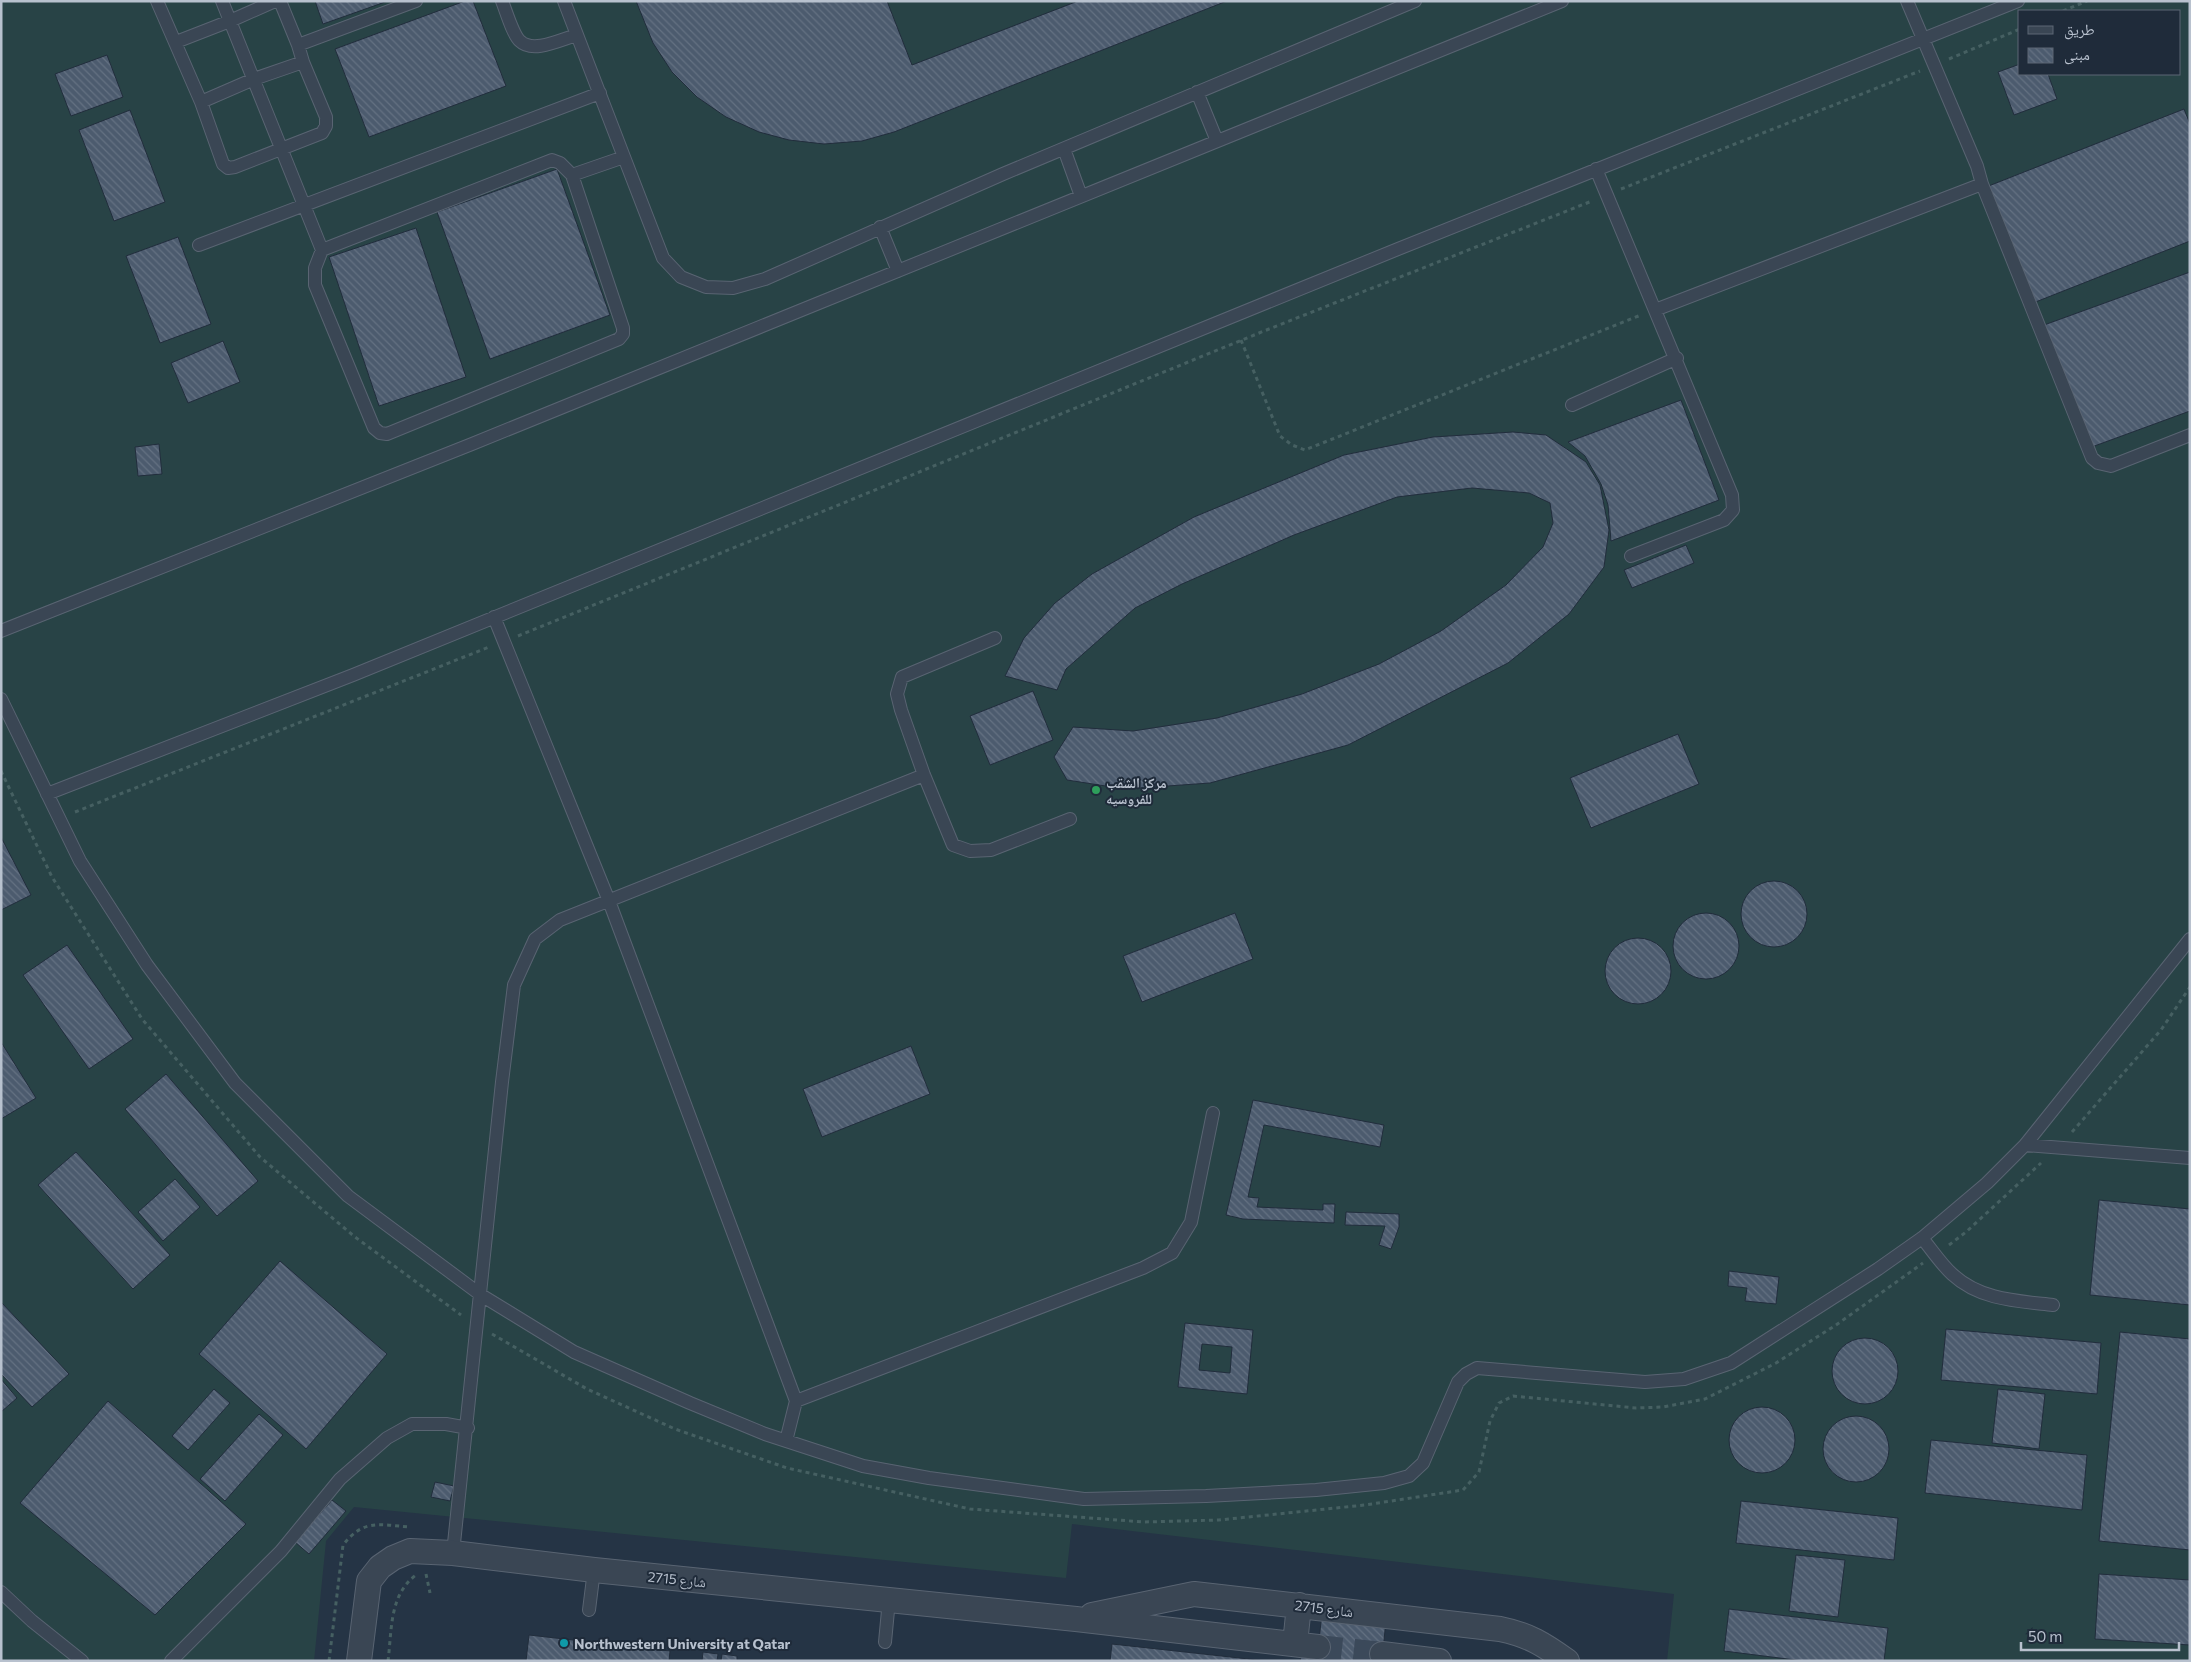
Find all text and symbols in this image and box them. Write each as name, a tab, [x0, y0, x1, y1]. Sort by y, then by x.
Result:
legend	[2018, 10, 2181, 75]
text: طريق	[2064, 20, 2095, 40]
text: مبنى	[2064, 45, 2090, 65]
place label: مركز الشقب للفروسيه	[1106, 774, 1167, 807]
marker: مركز الشقب للفروسيه	[1090, 784, 1102, 796]
street label: شارع 2715	[647, 1567, 707, 1592]
street label: شارع 2715	[1294, 1596, 1354, 1622]
scale bar	[2021, 1620, 2178, 1652]
text: 50 m	[2028, 1627, 2062, 1645]
place label: Northwestern University at Qatar	[574, 1635, 791, 1652]
marker: Northwestern University at Qatar	[558, 1637, 570, 1649]

